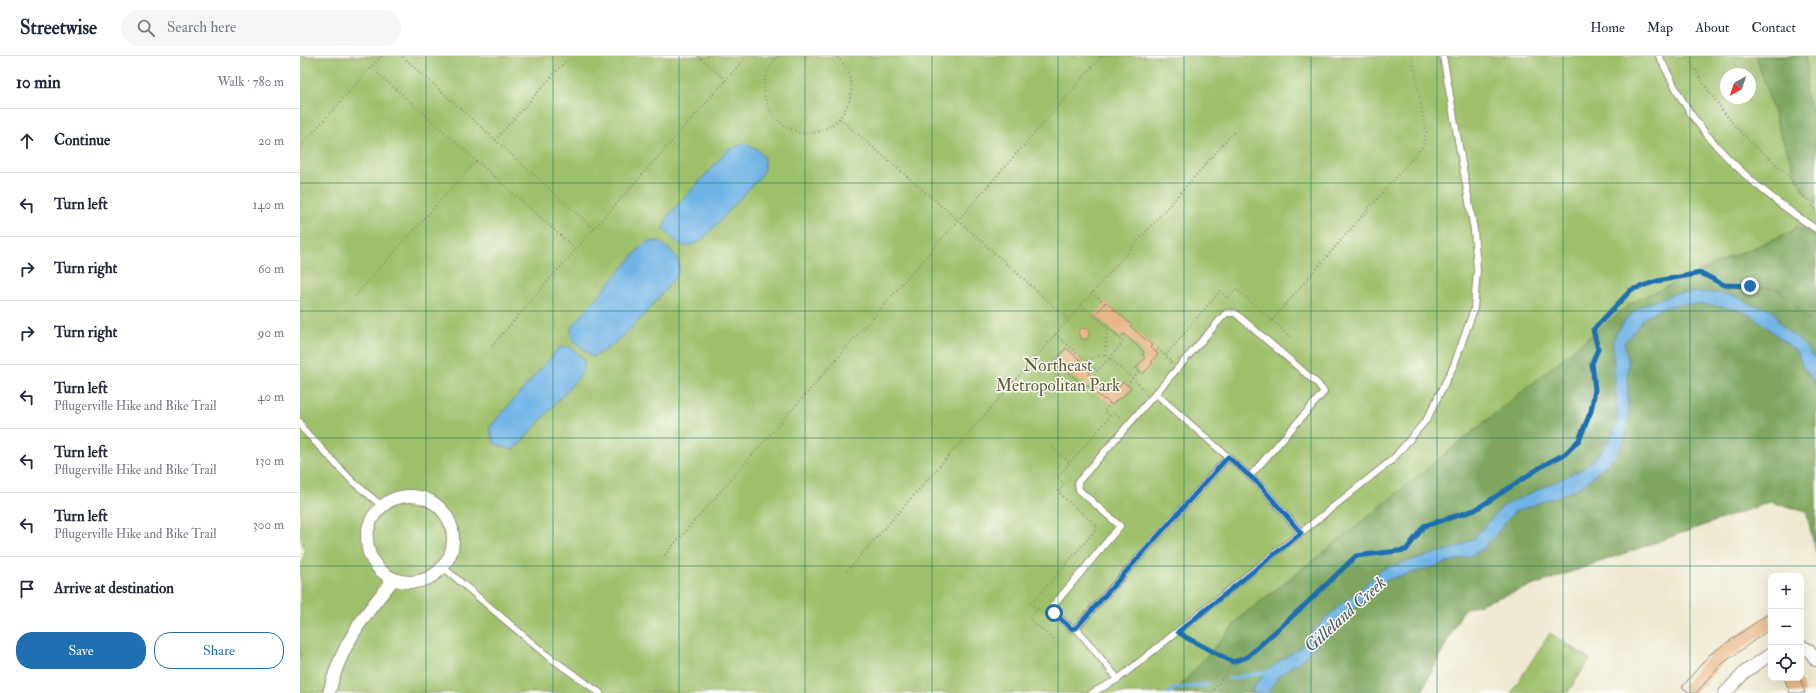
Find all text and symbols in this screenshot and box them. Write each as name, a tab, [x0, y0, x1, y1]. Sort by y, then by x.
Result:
search box	[121, 10, 401, 46]
text: Streetwise	[20, 16, 97, 40]
icon: search	[135, 17, 157, 39]
text: Search here	[167, 18, 236, 37]
text: Home	[1590, 19, 1625, 36]
text: Map	[1647, 19, 1673, 36]
text: About	[1695, 19, 1729, 36]
text: Contact	[1751, 19, 1796, 36]
north arrow	[1720, 68, 1756, 104]
text: 10 min	[16, 72, 61, 93]
text: Walk · 780 m	[217, 74, 284, 90]
icon: ahead	[16, 130, 38, 152]
text: Continue	[54, 131, 110, 150]
text: 20 m	[258, 133, 284, 149]
icon: left	[16, 194, 38, 216]
text: Turn left	[54, 195, 108, 214]
text: 140 m	[253, 197, 284, 213]
icon: right	[16, 258, 38, 280]
text: Turn right	[54, 259, 117, 278]
text: 60 m	[258, 261, 284, 277]
route end	[1741, 277, 1759, 295]
icon: right	[16, 322, 38, 344]
text: Turn right	[54, 323, 117, 342]
text: 90 m	[258, 325, 284, 341]
park label: Northeast Metropolitan Park	[996, 355, 1120, 397]
text: Turn left	[54, 379, 108, 398]
icon: left	[16, 386, 38, 408]
text: 40 m	[258, 389, 284, 405]
text: Pflugerville Hike and Bike Trail	[54, 398, 217, 414]
text: Turn left	[54, 443, 108, 462]
icon: left	[16, 450, 38, 472]
text: 130 m	[255, 453, 284, 469]
text: Pflugerville Hike and Bike Trail	[54, 462, 217, 478]
text: Turn left	[54, 507, 108, 526]
icon: left	[16, 514, 38, 536]
text: 300 m	[253, 517, 284, 533]
text: Pflugerville Hike and Bike Trail	[54, 526, 217, 542]
water label: Gilleland Creek	[1299, 571, 1391, 657]
map controls	[1768, 573, 1804, 681]
button: +	[1768, 573, 1804, 609]
icon: arrive	[16, 578, 38, 600]
text: Arrive at destination	[54, 579, 174, 598]
route start	[1045, 604, 1063, 622]
button: −	[1768, 609, 1804, 645]
button: Save	[16, 632, 146, 669]
button: Share	[154, 632, 284, 669]
button: locate	[1768, 645, 1804, 681]

